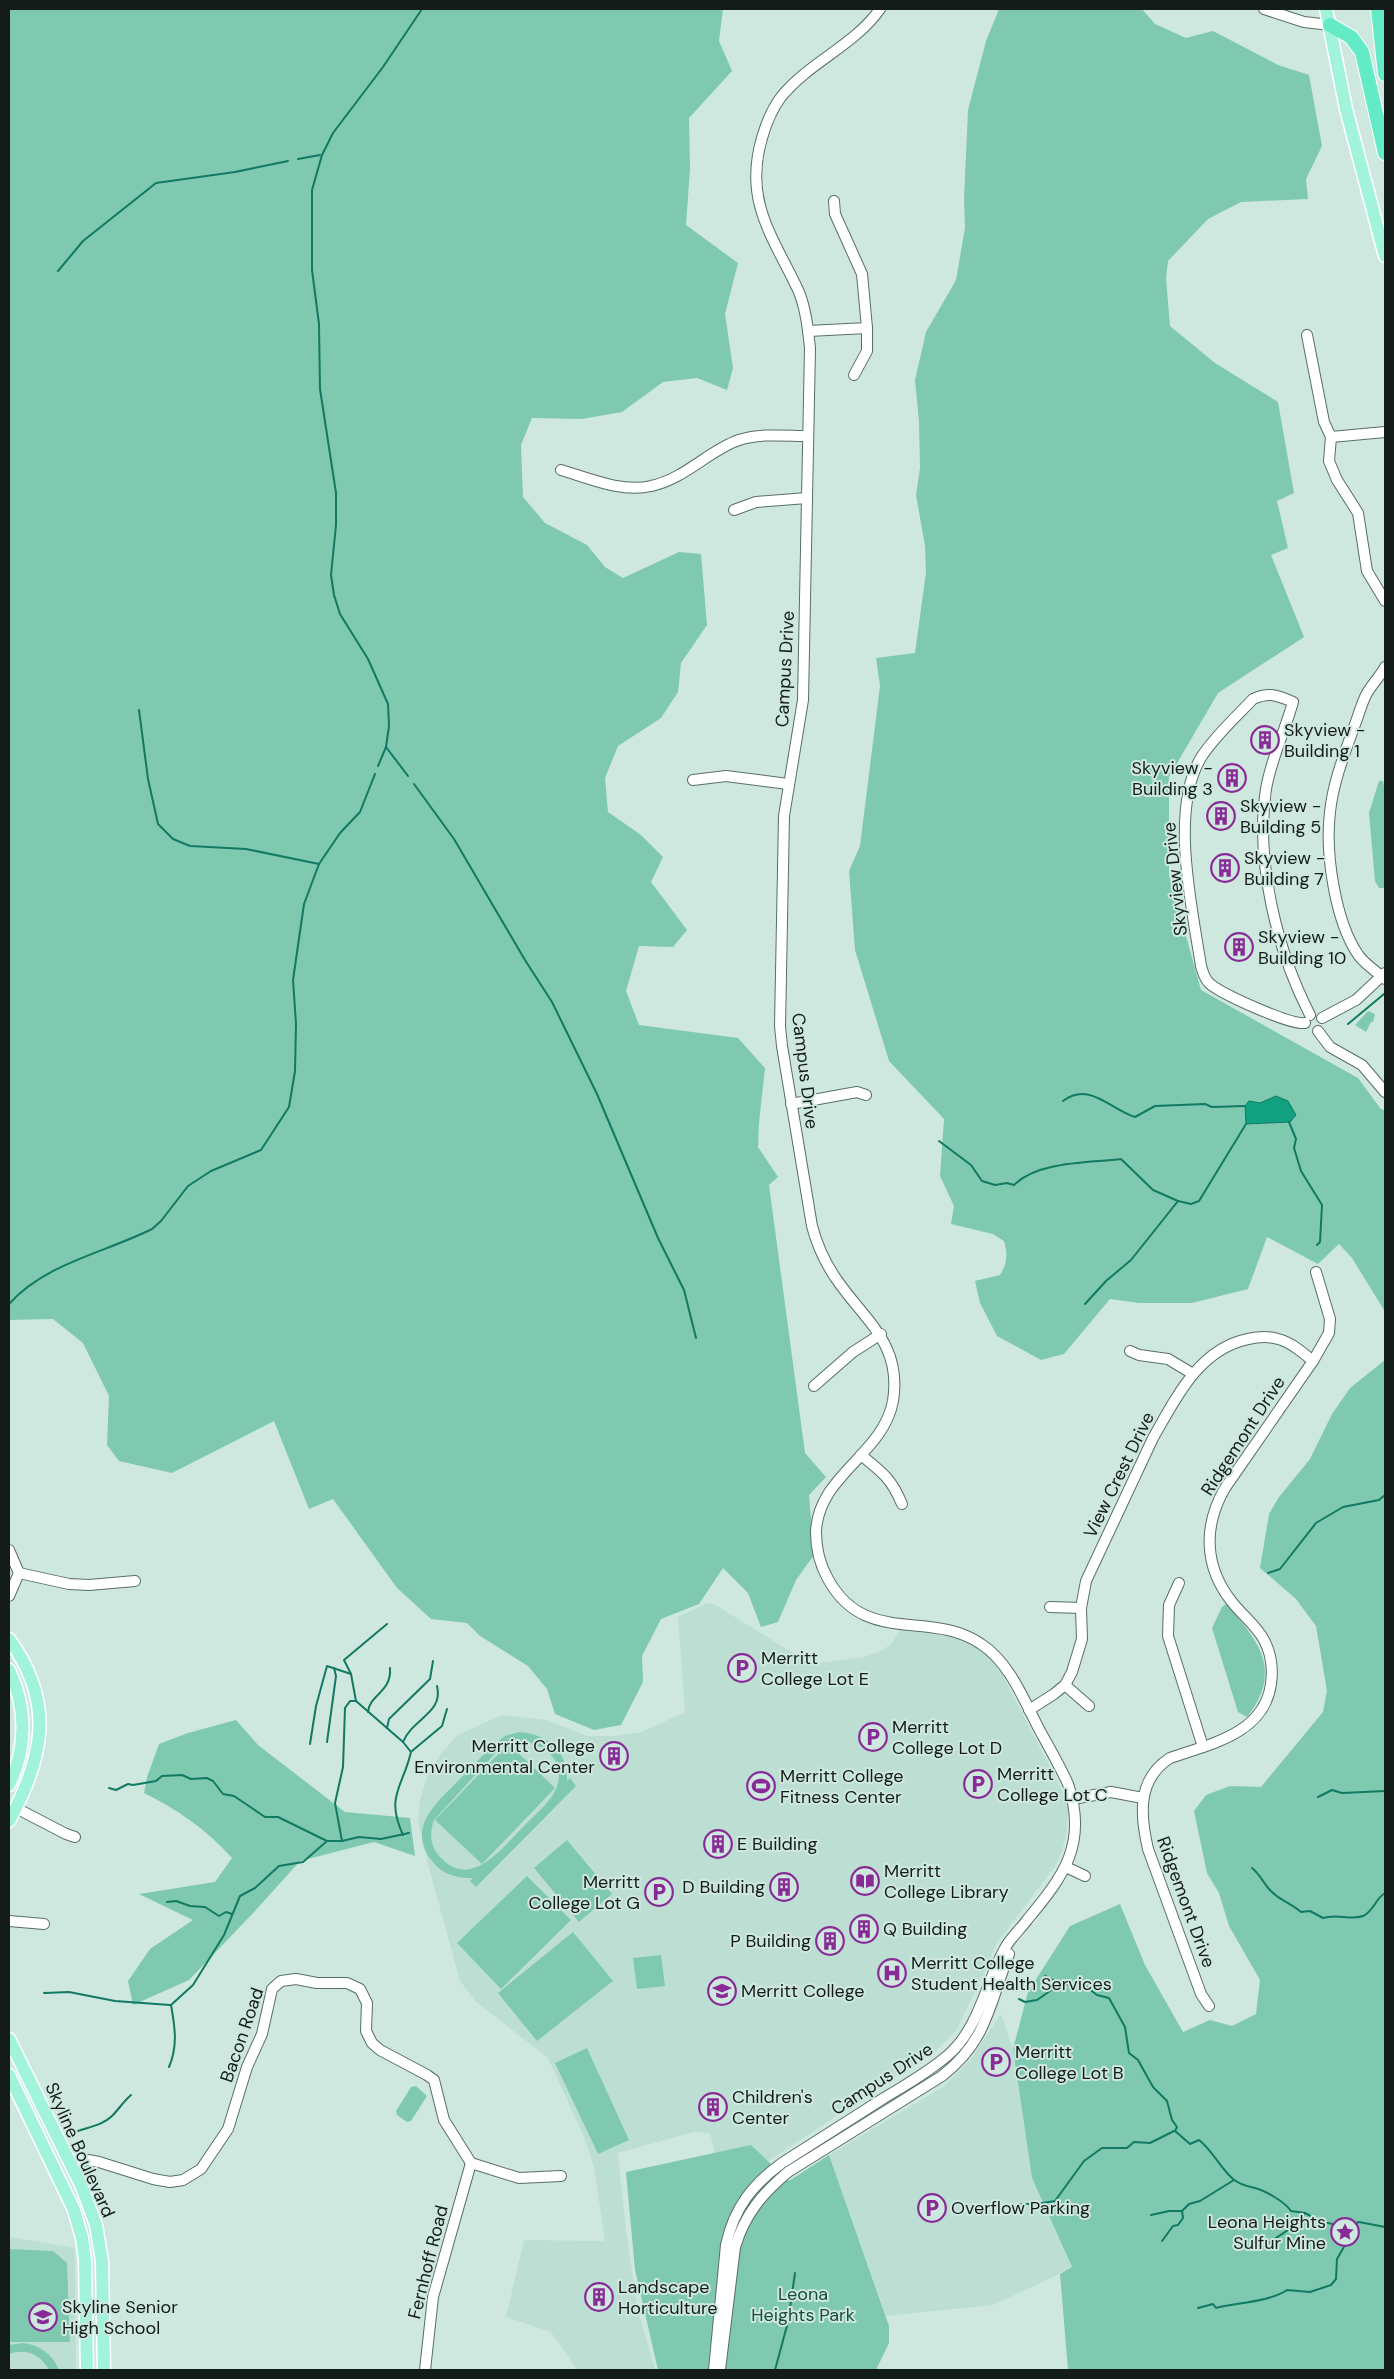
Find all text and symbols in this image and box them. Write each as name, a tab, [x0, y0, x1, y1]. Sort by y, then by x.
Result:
street label: Campus Drive	[770, 610, 800, 728]
place label: Skyview - Building 1	[1284, 718, 1365, 763]
building icon: Skyview - Building 1	[1250, 725, 1280, 755]
place label: Skyview - Building 3	[1132, 756, 1213, 801]
building icon: Skyview - Building 3	[1217, 763, 1247, 793]
place label: Skyview - Building 5	[1240, 794, 1321, 839]
building icon: Skyview - Building 5	[1206, 801, 1236, 831]
street label: Skyview Drive	[1157, 821, 1193, 937]
place label: Skyview - Building 7	[1244, 846, 1325, 891]
building icon: Skyview - Building 7	[1210, 853, 1240, 883]
place label: Skyview - Building 10	[1258, 925, 1346, 970]
building icon: Skyview - Building 10	[1224, 932, 1254, 962]
street label: Campus Drive	[786, 1012, 824, 1130]
street label: Ridgemont Drive	[1195, 1372, 1291, 1500]
street label: View Crest Drive	[1078, 1408, 1160, 1542]
place label: Merritt College Lot E	[761, 1646, 869, 1691]
parking icon: Merritt College Lot E	[727, 1653, 757, 1683]
place label: Merritt College Lot D	[892, 1715, 1002, 1760]
parking icon: Merritt College Lot D	[858, 1722, 888, 1752]
place label: Merritt College Environmental Center	[414, 1734, 595, 1779]
building icon: Merritt College Environmental Center	[599, 1741, 629, 1771]
place label: Merritt College Lot C	[997, 1762, 1108, 1807]
place label: Merritt College Fitness Center	[780, 1764, 904, 1809]
parking icon: Merritt College Lot C	[963, 1769, 993, 1799]
sports icon: Merritt College Fitness Center	[746, 1771, 776, 1801]
building icon: E Building	[703, 1829, 733, 1859]
place label: E Building	[737, 1832, 817, 1856]
street label: Ridgemont Drive	[1151, 1833, 1221, 1971]
place label: Merritt College Library	[884, 1859, 1009, 1904]
library icon: Merritt College Library	[850, 1866, 880, 1896]
place label: Merritt College Lot G	[529, 1870, 640, 1915]
building icon: D Building	[769, 1872, 799, 1902]
place label: D Building	[682, 1875, 765, 1899]
parking icon: Merritt College Lot G	[644, 1877, 674, 1907]
building icon: Q Building	[849, 1914, 879, 1944]
place label: Q Building	[883, 1917, 967, 1941]
building icon: P Building	[815, 1926, 845, 1956]
place label: P Building	[730, 1929, 811, 1953]
place label: Merritt College Student Health Services	[911, 1951, 1112, 1996]
hospital icon: Merritt College Student Health Services	[877, 1958, 907, 1988]
school or university icon: Merritt College	[707, 1976, 737, 2006]
place label: Merritt College	[741, 1979, 865, 2003]
street label: Bacon Road	[215, 1984, 269, 2086]
street label: Campus Drive	[827, 2037, 937, 2121]
place label: Merritt College Lot B	[1015, 2040, 1124, 2085]
parking icon: Merritt College Lot B	[981, 2047, 1011, 2077]
street label: Skyline Boulevard	[39, 2079, 121, 2221]
place label: Children's Center	[732, 2085, 813, 2130]
building icon: Children's Center	[698, 2092, 728, 2122]
parking icon: Overflow Parking	[917, 2193, 947, 2223]
place label: Overflow Parking	[951, 2196, 1090, 2220]
street label: Fernhoff Road	[402, 2203, 454, 2321]
place label: Leona Heights Sulfur Mine	[1208, 2210, 1326, 2255]
place icon: Leona Heights Sulfur Mine	[1330, 2217, 1360, 2247]
place label: Landscape Horticulture	[618, 2275, 718, 2320]
building icon: Landscape Horticulture	[584, 2282, 614, 2312]
park label: Leona Heights Park	[751, 2282, 855, 2327]
place label: Skyline Senior High School	[62, 2295, 178, 2340]
school or university icon: Skyline Senior High School	[28, 2302, 58, 2332]

